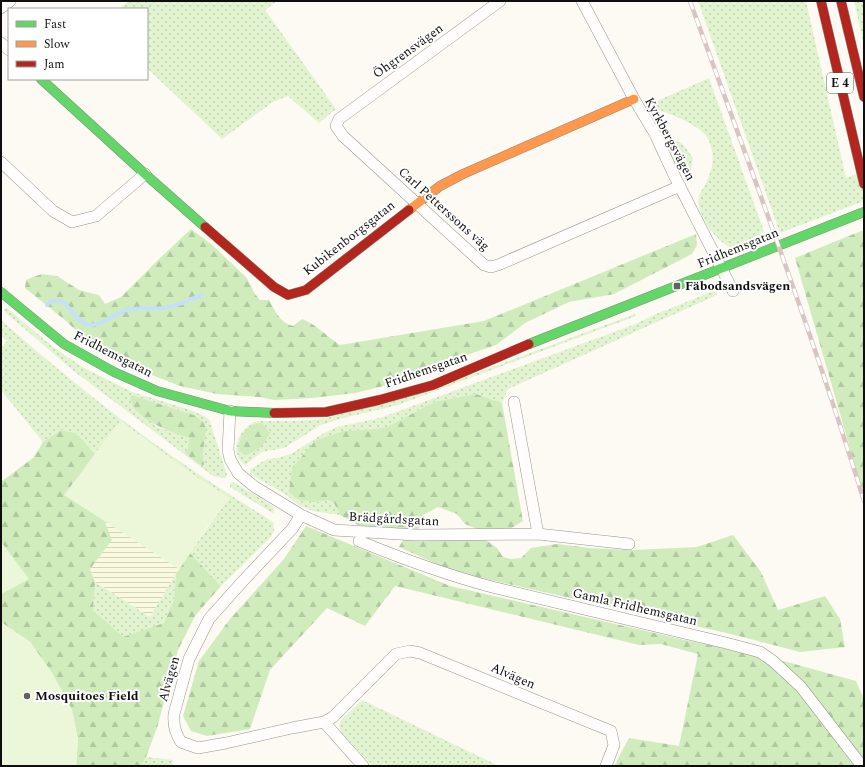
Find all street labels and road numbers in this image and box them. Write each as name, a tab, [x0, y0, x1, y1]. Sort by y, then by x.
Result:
street label: Öhgrensvägen	[369, 18, 448, 83]
road number: E 4	[827, 73, 853, 93]
street label: Kyrkbergsvägen	[640, 94, 701, 185]
street label: Carl Petterssons väg	[394, 162, 494, 256]
street label: Kubikenborgsgatan	[299, 195, 400, 280]
street label: Fridhemsgatan	[694, 222, 782, 273]
street label: Fridhemsgatan	[70, 325, 156, 383]
street label: Fridhemsgatan	[382, 346, 471, 394]
street label: Brädgårdsgatan	[348, 507, 440, 531]
street label: Gamla Fridhemsgatan	[571, 583, 700, 631]
street label: Alvägen	[153, 653, 185, 704]
street label: Alvägen	[488, 658, 539, 695]

